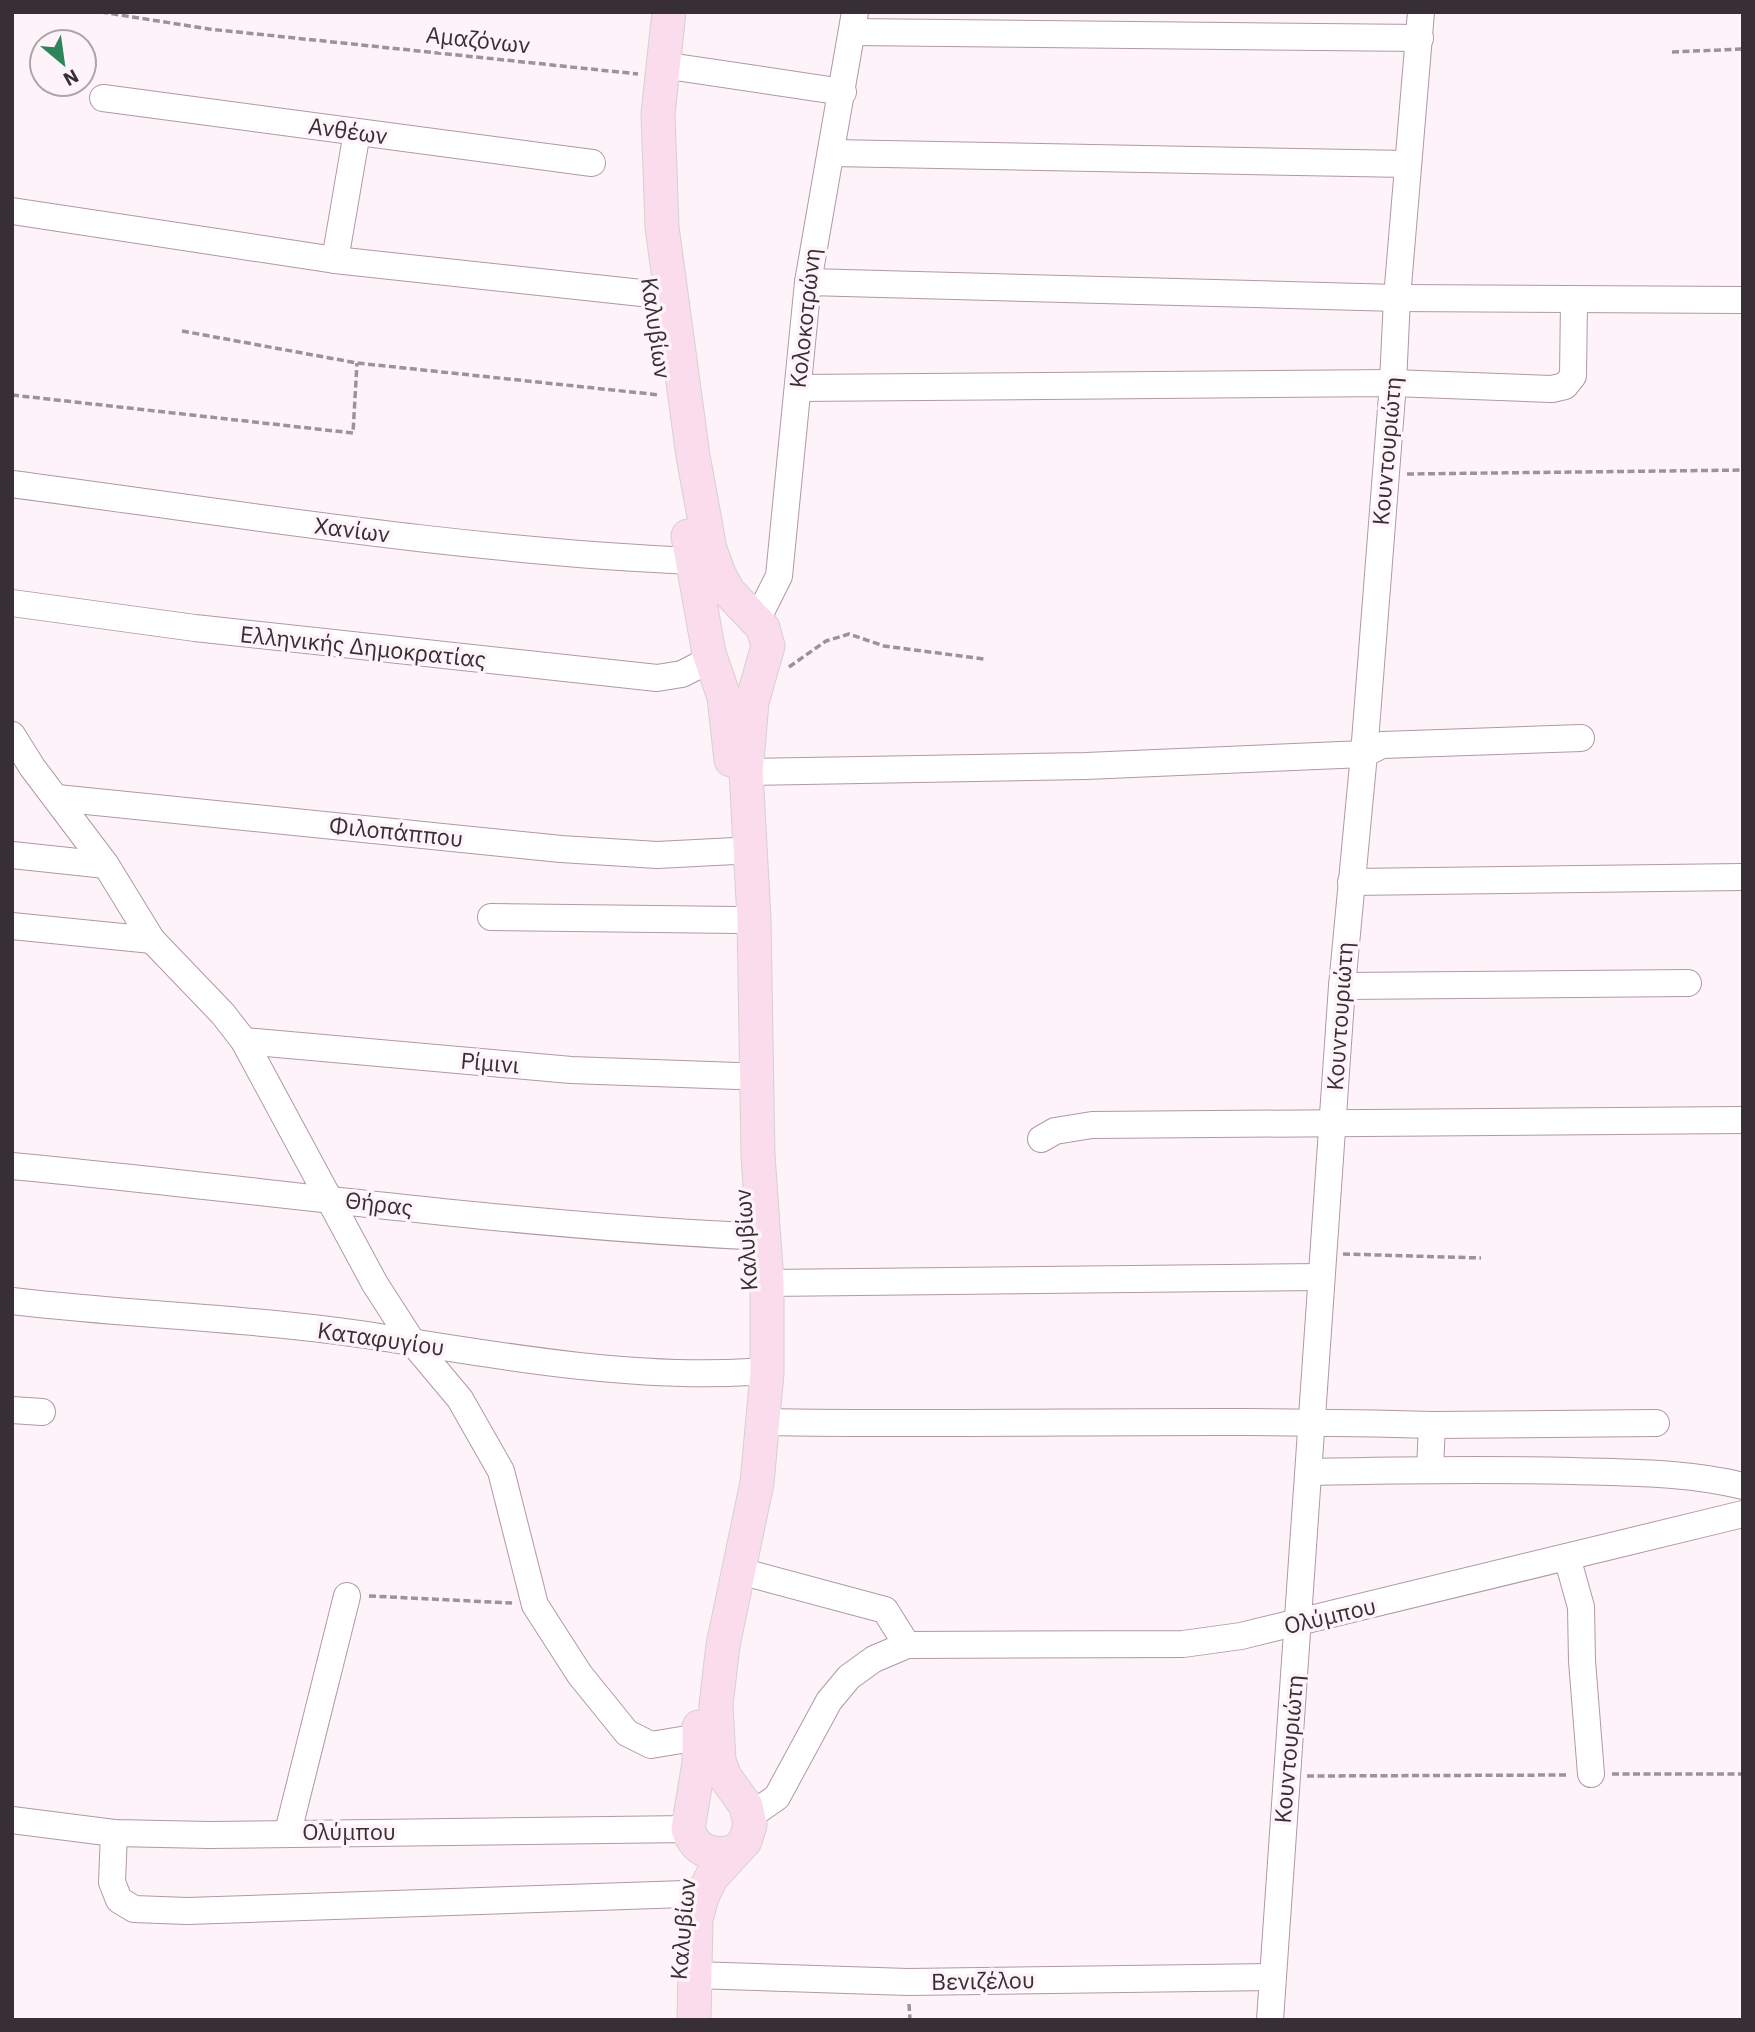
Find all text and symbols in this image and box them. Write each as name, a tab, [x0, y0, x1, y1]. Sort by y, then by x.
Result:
street label: Αμαζόνων	[425, 19, 532, 59]
north arrow	[28, 28, 98, 98]
text: N	[59, 64, 83, 92]
street label: Ανθέων	[307, 110, 390, 150]
street label: Κολοκοτρώνη	[782, 246, 826, 389]
street label: Καλυβίων	[635, 275, 679, 381]
street label: Κουντουριώτη	[1365, 375, 1407, 526]
street label: Χανίων	[313, 510, 392, 549]
street label: Ελληνικής Δημοκρατίας	[239, 618, 488, 674]
street label: Φιλοπάππου	[328, 809, 465, 853]
street label: Κουντουριώτη	[1319, 941, 1359, 1091]
street label: Ρίμινι	[459, 1044, 521, 1080]
street label: Θήρας	[344, 1184, 415, 1222]
street label: Καλυβίων	[726, 1188, 764, 1292]
street label: Καταφυγίου	[316, 1314, 447, 1362]
street label: Ολύμπου	[1281, 1590, 1379, 1640]
street label: Κουντουριώτη	[1267, 1673, 1309, 1824]
street label: Ολύμπου	[302, 1816, 396, 1846]
street label: Καλυβίων	[663, 1877, 701, 1981]
street label: Βενιζέλου	[931, 1964, 1035, 1996]

